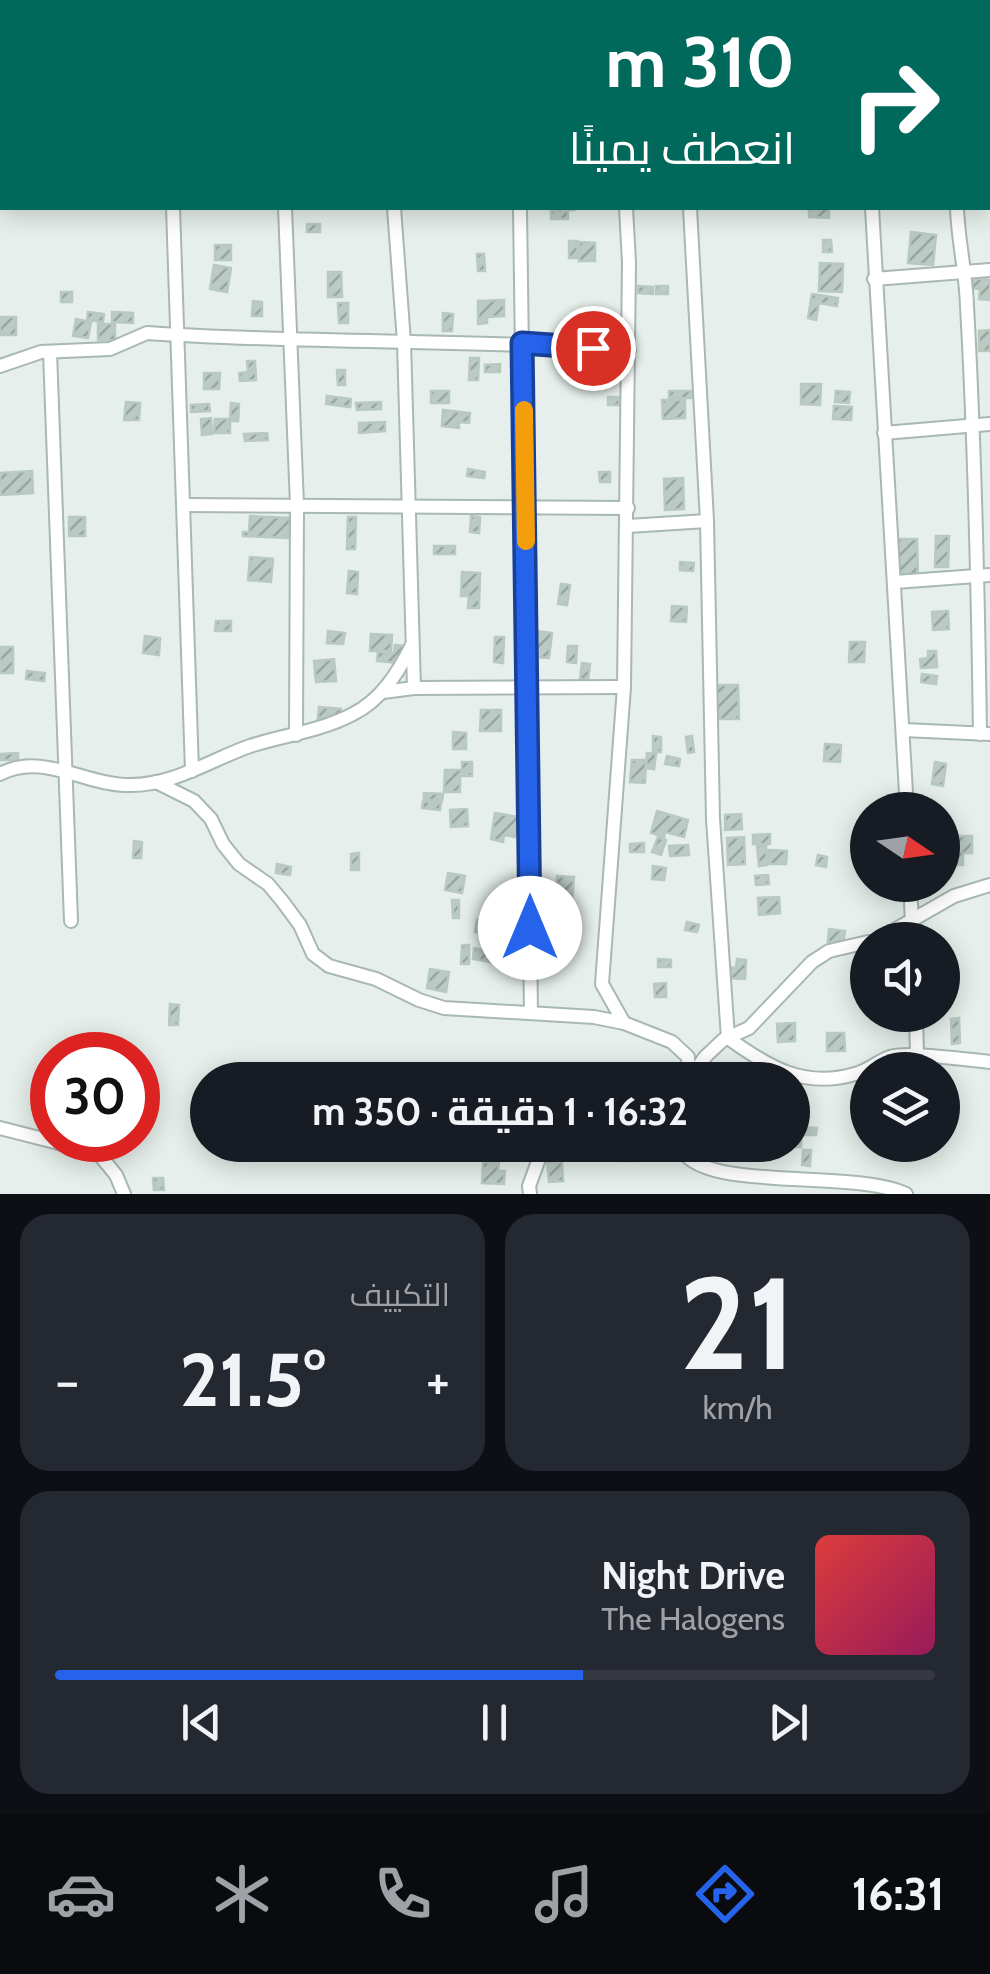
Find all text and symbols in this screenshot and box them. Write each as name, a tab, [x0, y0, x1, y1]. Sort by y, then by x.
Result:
text: 310 m	[605, 19, 795, 105]
icon: right	[830, 40, 960, 170]
text: انعطف يمينًا	[569, 121, 795, 175]
pin	[551, 306, 636, 391]
icon: arrive	[566, 321, 621, 376]
north arrow	[850, 792, 960, 902]
map controls	[850, 792, 960, 1162]
position arrow	[478, 876, 582, 980]
button: sound	[850, 922, 960, 1032]
speed limit sign: 30	[30, 1032, 160, 1162]
button: layers	[850, 1052, 960, 1162]
text: 16:32 · 1 دقيقة · 350 m	[312, 1088, 688, 1135]
text: 21	[679, 1244, 796, 1402]
text: التكييف	[350, 1275, 450, 1314]
text: 21.5°	[180, 1334, 325, 1425]
text: −	[55, 1347, 79, 1414]
text: +	[426, 1347, 450, 1414]
text: km/h	[702, 1388, 773, 1427]
text: Night Drive	[601, 1552, 785, 1599]
text: The Halogens	[601, 1599, 785, 1638]
icon: previous	[174, 1695, 229, 1750]
icon: pause	[467, 1695, 522, 1750]
icon: next	[761, 1695, 816, 1750]
icon: car	[46, 1859, 116, 1929]
icon: climate	[207, 1859, 277, 1929]
icon: phone	[368, 1859, 438, 1929]
icon: music	[529, 1859, 599, 1929]
icon: directions	[690, 1859, 760, 1929]
text: 16:31	[852, 1867, 944, 1921]

